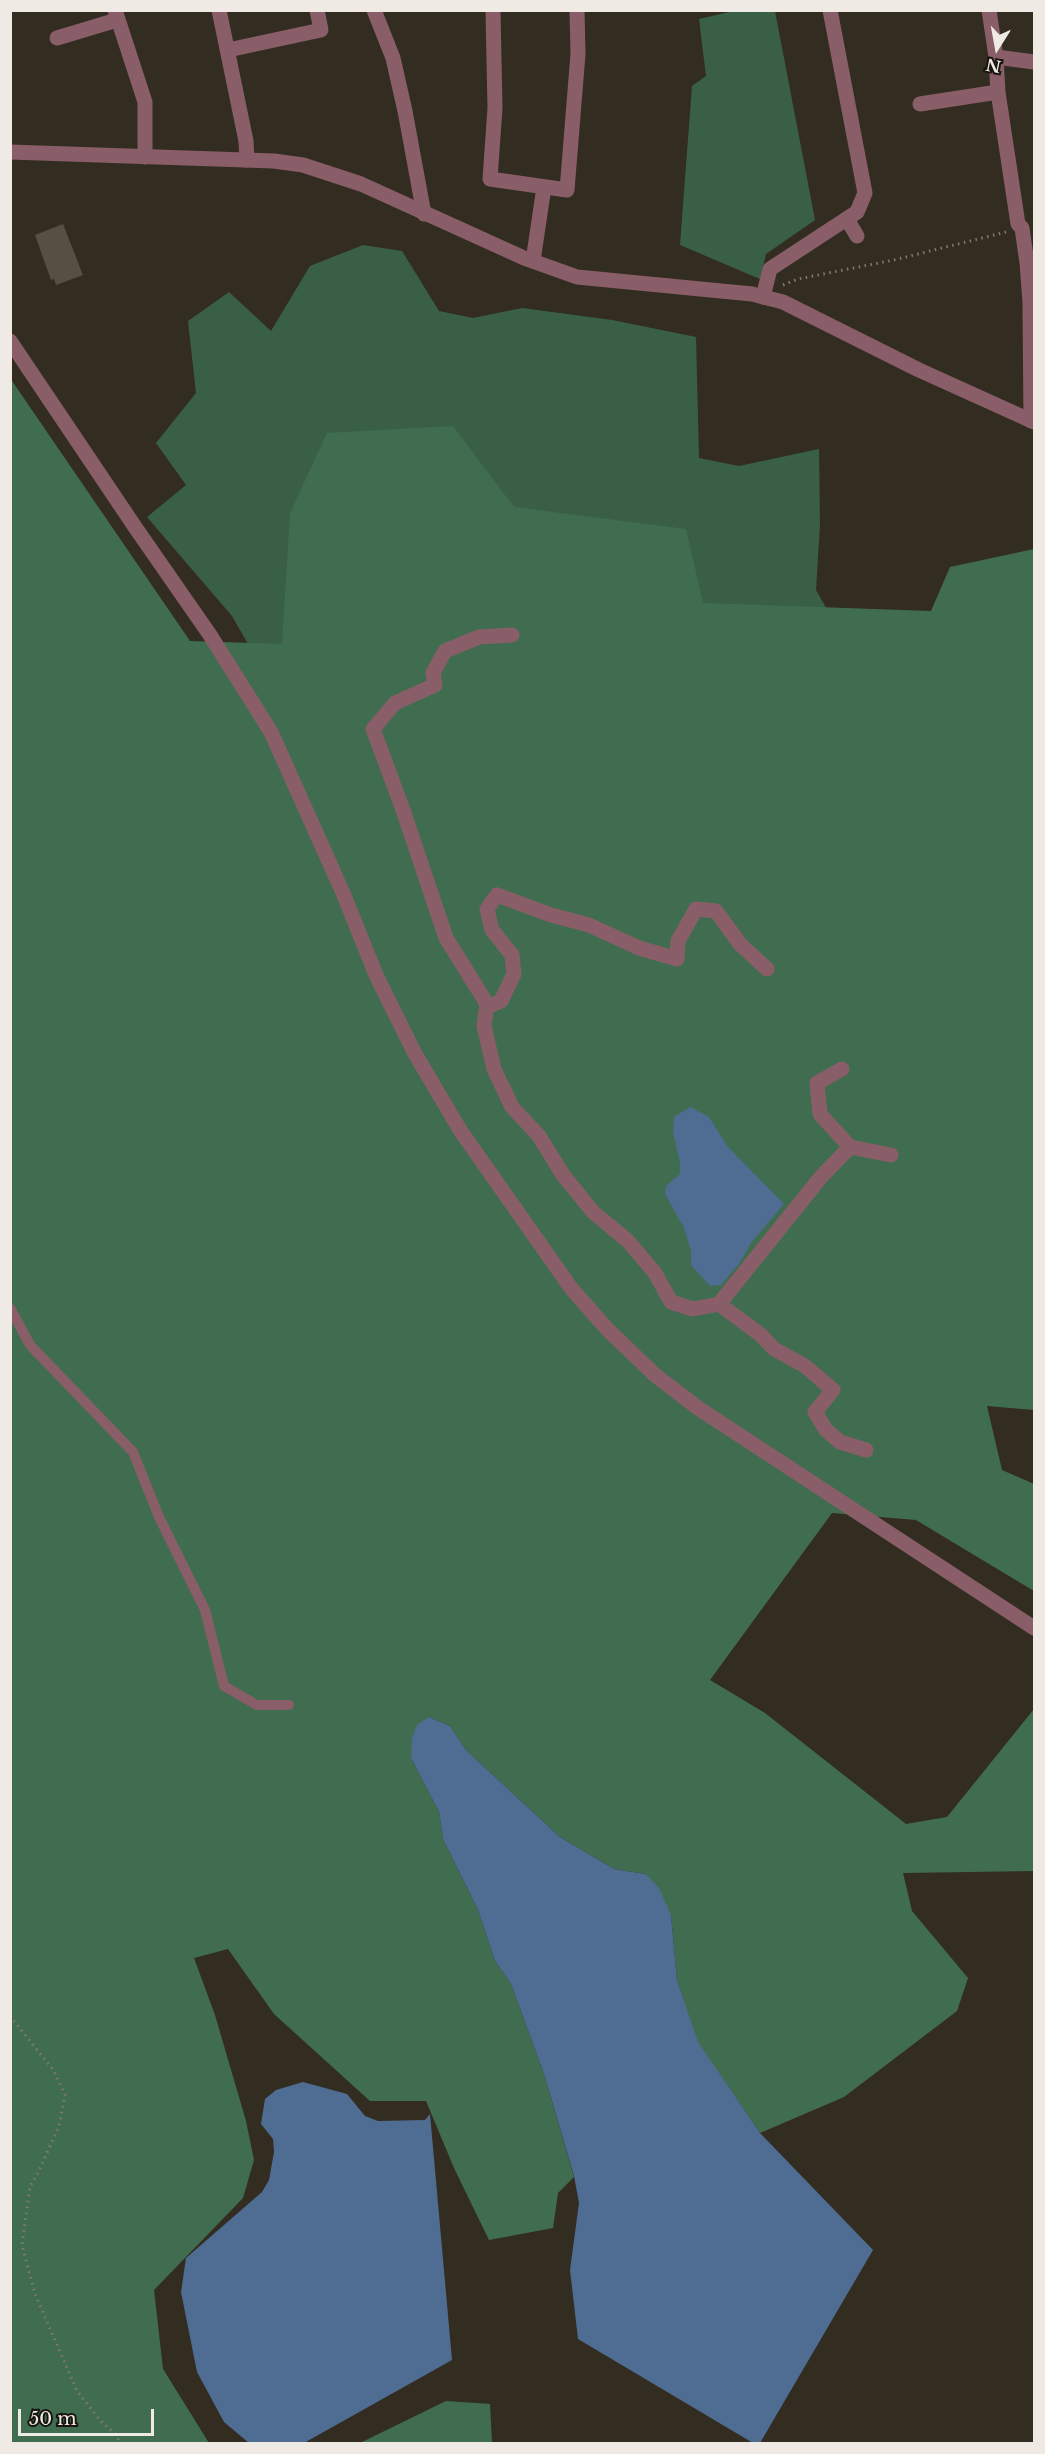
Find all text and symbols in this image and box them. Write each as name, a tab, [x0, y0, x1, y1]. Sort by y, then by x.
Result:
north arrow	[967, 18, 1027, 78]
text: N	[984, 54, 1003, 77]
scale bar	[21, 2397, 158, 2435]
text: 50 m	[29, 2408, 77, 2430]

